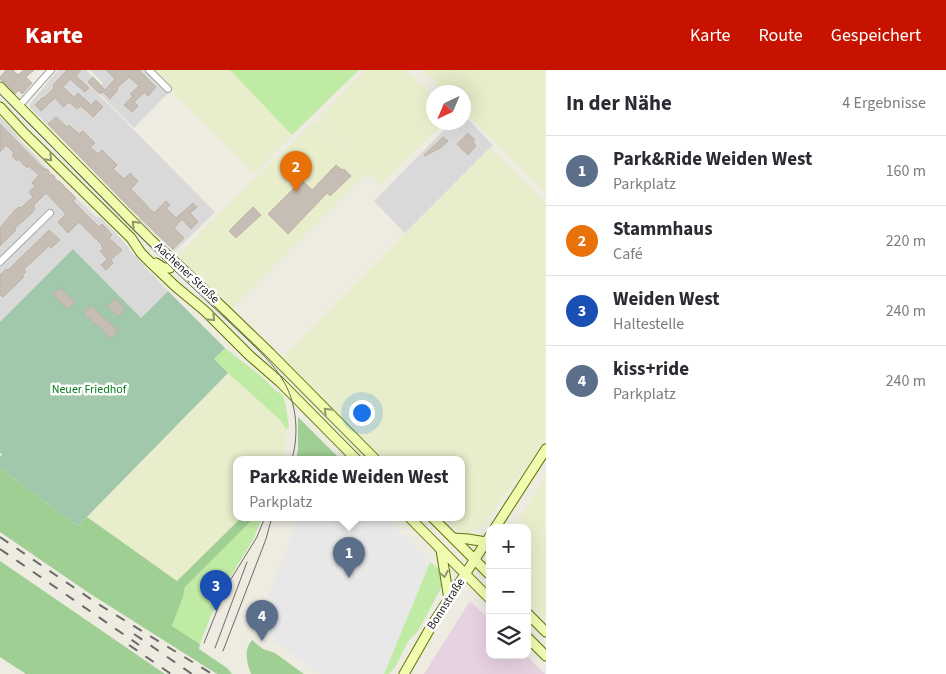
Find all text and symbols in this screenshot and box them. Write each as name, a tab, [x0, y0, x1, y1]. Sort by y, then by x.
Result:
text: Karte	[25, 18, 83, 53]
text: Karte	[690, 23, 730, 48]
text: Route	[758, 23, 803, 48]
text: Gespeichert	[831, 23, 921, 48]
north arrow	[426, 85, 471, 130]
text: In der Nähe	[566, 88, 672, 118]
text: 4 Ergebnisse	[842, 92, 926, 114]
text: Park&Ride Weiden West	[613, 146, 812, 173]
pin: 2	[280, 151, 312, 192]
one-way arrow	[43, 152, 52, 161]
text: 1	[578, 160, 586, 182]
text: 160 m	[886, 160, 926, 182]
text: Parkplatz	[613, 173, 676, 195]
text: Stammhaus	[613, 216, 713, 243]
one-way arrow	[132, 221, 141, 230]
text: 2	[578, 230, 586, 252]
text: 220 m	[886, 230, 926, 252]
street label: Aachener Straße	[151, 239, 223, 307]
text: Café	[613, 243, 643, 265]
text: Weiden West	[613, 286, 720, 313]
text: 3	[578, 300, 586, 322]
text: 240 m	[886, 300, 926, 322]
one-way arrow	[206, 312, 215, 321]
text: Haltestelle	[613, 313, 684, 335]
text: kiss+ride	[613, 356, 689, 383]
text: 4	[578, 370, 586, 392]
text: 240 m	[886, 370, 926, 392]
park label: Neuer Friedhof	[52, 381, 127, 398]
text: Parkplatz	[613, 383, 676, 405]
your location	[349, 400, 375, 426]
one-way arrow	[324, 408, 333, 417]
popup	[233, 456, 465, 521]
text: Park&Ride Weiden West	[249, 464, 449, 491]
text: Parkplatz	[249, 491, 312, 513]
map controls	[486, 524, 531, 659]
button: +	[486, 524, 531, 569]
pin: 1	[333, 537, 365, 578]
button: −	[486, 569, 531, 614]
pin: 3	[200, 570, 232, 611]
one-way arrow	[439, 570, 449, 579]
street label: Bonnstraße	[423, 575, 469, 633]
pin: 4	[246, 600, 278, 641]
button: layers	[486, 614, 531, 659]

